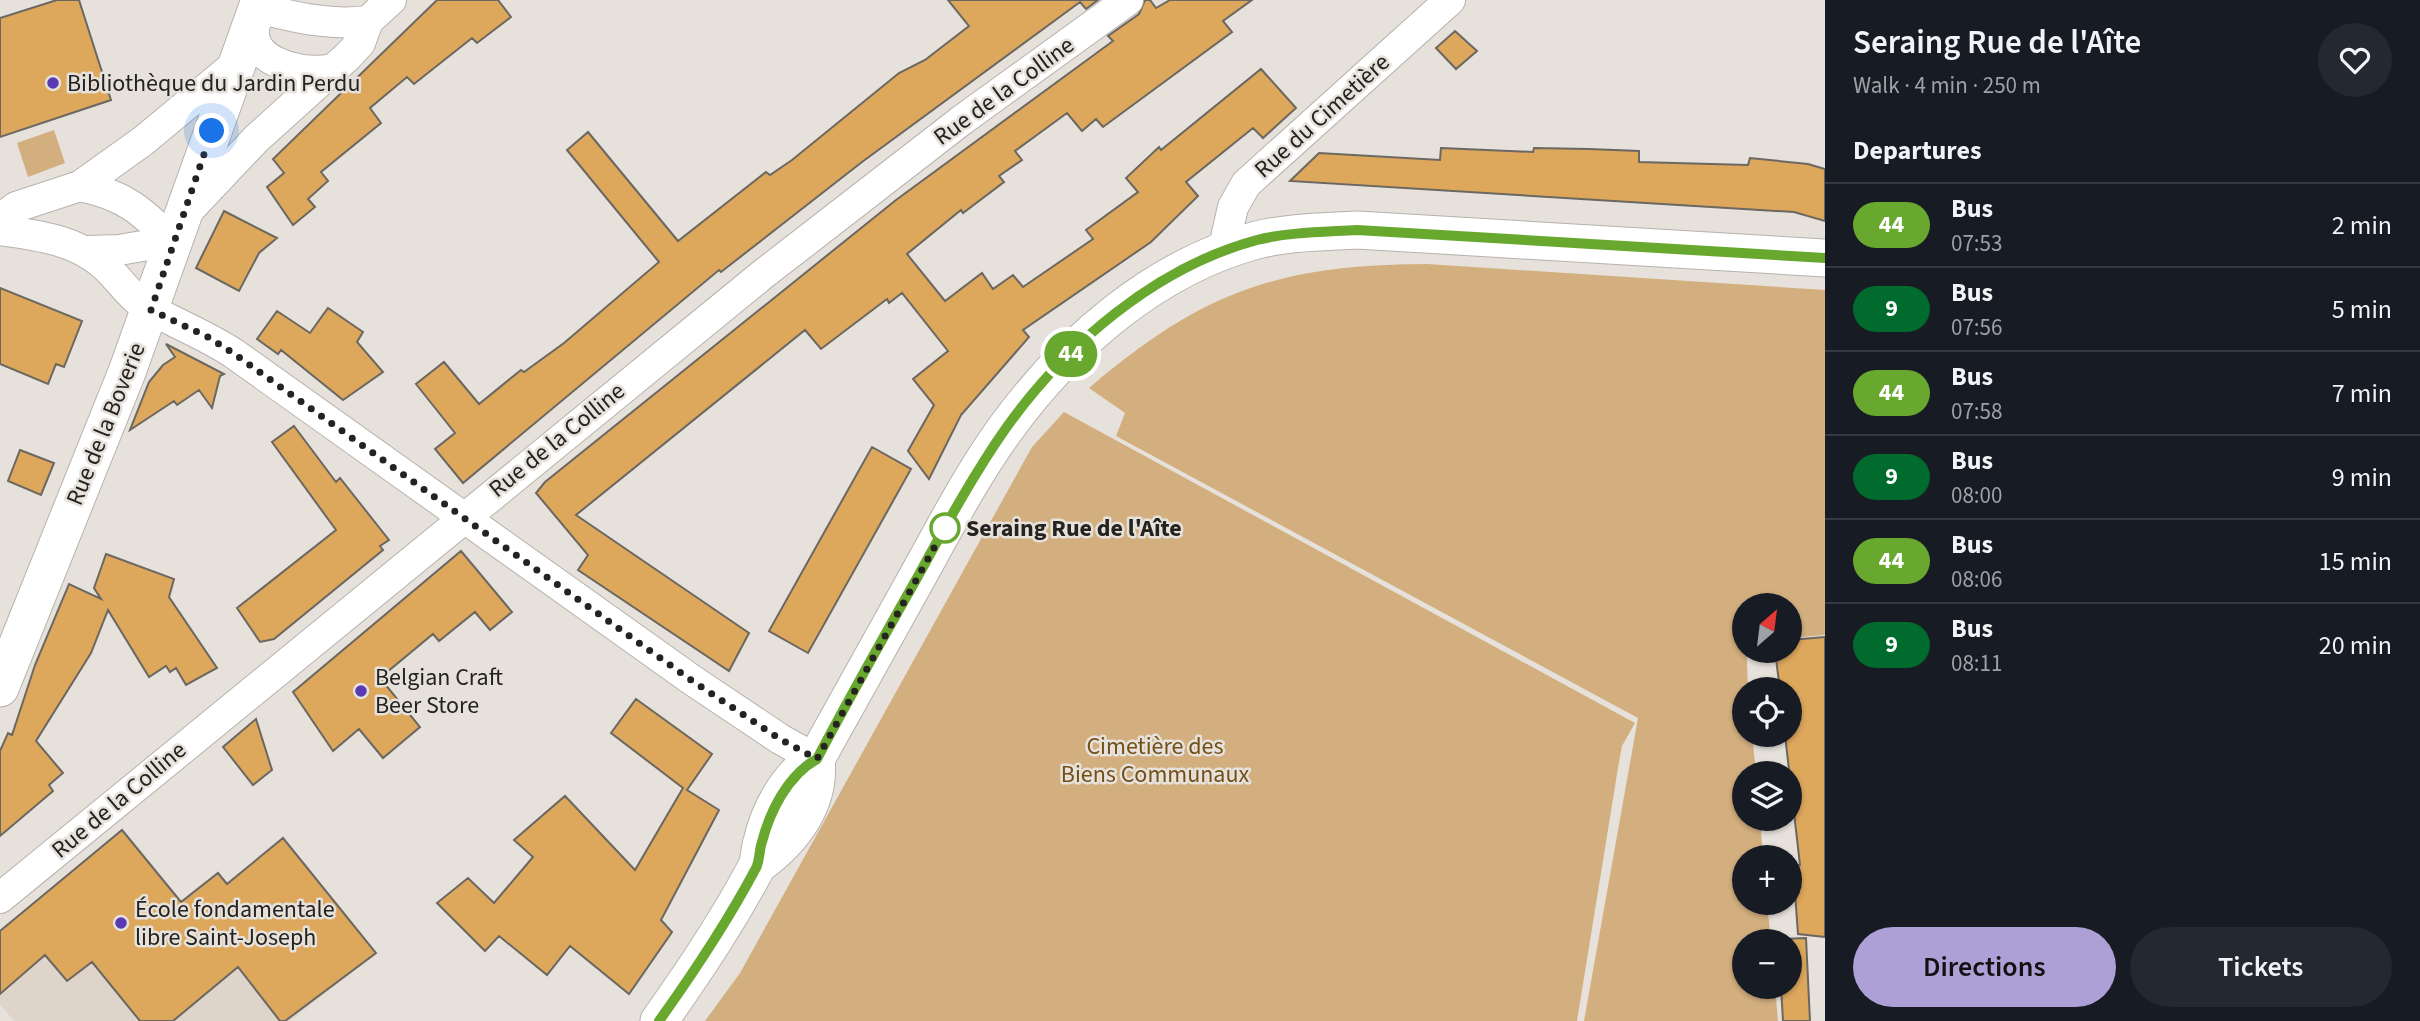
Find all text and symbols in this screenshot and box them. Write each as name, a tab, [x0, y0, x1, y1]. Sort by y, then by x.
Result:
text: Seraing Rue de l'Aîte	[1853, 19, 2141, 66]
button: heart	[2318, 23, 2392, 97]
street label: Rue de la Colline	[926, 28, 1082, 154]
street label: Rue du Cimetière	[1247, 46, 1397, 186]
place label: Bibliothèque du Jardin Perdu	[67, 66, 360, 101]
text: Walk · 4 min · 250 m	[1853, 69, 2041, 102]
marker: Bibliothèque du Jardin Perdu	[45, 75, 61, 91]
your location	[194, 113, 229, 148]
text: Departures	[1853, 132, 1981, 169]
text: Bus	[1951, 190, 1993, 227]
text: 44	[1879, 207, 1904, 242]
text: 2 min	[2332, 207, 2392, 244]
text: 07:53	[1951, 227, 2002, 260]
text: Bus	[1951, 274, 1993, 311]
text: 9	[1885, 291, 1898, 326]
text: 5 min	[2332, 291, 2392, 328]
text: 07:56	[1951, 311, 2002, 344]
line badge: 44	[1040, 331, 1102, 377]
text: 44	[1058, 336, 1084, 371]
street label: Rue de la Boverie	[57, 337, 155, 511]
text: Bus	[1951, 358, 1993, 395]
street label: Rue de la Colline	[481, 374, 633, 506]
text: 44	[1879, 375, 1904, 410]
text: 7 min	[2332, 375, 2392, 412]
text: 07:58	[1951, 395, 2002, 428]
text: Bus	[1951, 442, 1993, 479]
text: 9	[1885, 459, 1898, 494]
text: 9 min	[2332, 459, 2392, 496]
text: 08:00	[1951, 479, 2002, 512]
place label: Seraing Rue de l'Aîte	[966, 511, 1182, 546]
marker: Seraing Rue de l'Aîte	[930, 513, 960, 543]
text: Bus	[1951, 526, 1993, 563]
text: 44	[1879, 543, 1904, 578]
text: 15 min	[2319, 543, 2392, 580]
text: 08:06	[1951, 563, 2002, 596]
north arrow	[1732, 593, 1802, 663]
map controls	[1732, 593, 1802, 999]
text: Bus	[1951, 610, 1993, 647]
text: 9	[1885, 627, 1898, 662]
text: 20 min	[2319, 627, 2392, 664]
text: 08:11	[1951, 647, 2002, 680]
place label: Belgian Craft Beer Store	[375, 660, 503, 723]
button: locate	[1732, 677, 1802, 747]
marker: Belgian Craft Beer Store	[353, 683, 369, 699]
park label: Cimetière des Biens Communaux	[1061, 729, 1250, 792]
street label: Rue de la Colline	[44, 733, 194, 867]
button: layers	[1732, 761, 1802, 831]
button: +	[1732, 845, 1802, 915]
place label: École fondamentale libre Saint-Joseph	[135, 892, 335, 955]
marker: École fondamentale libre Saint-Joseph	[113, 915, 129, 931]
button: Directions	[1853, 927, 2116, 1007]
button: Tickets	[2130, 927, 2392, 1007]
button: −	[1732, 929, 1802, 999]

